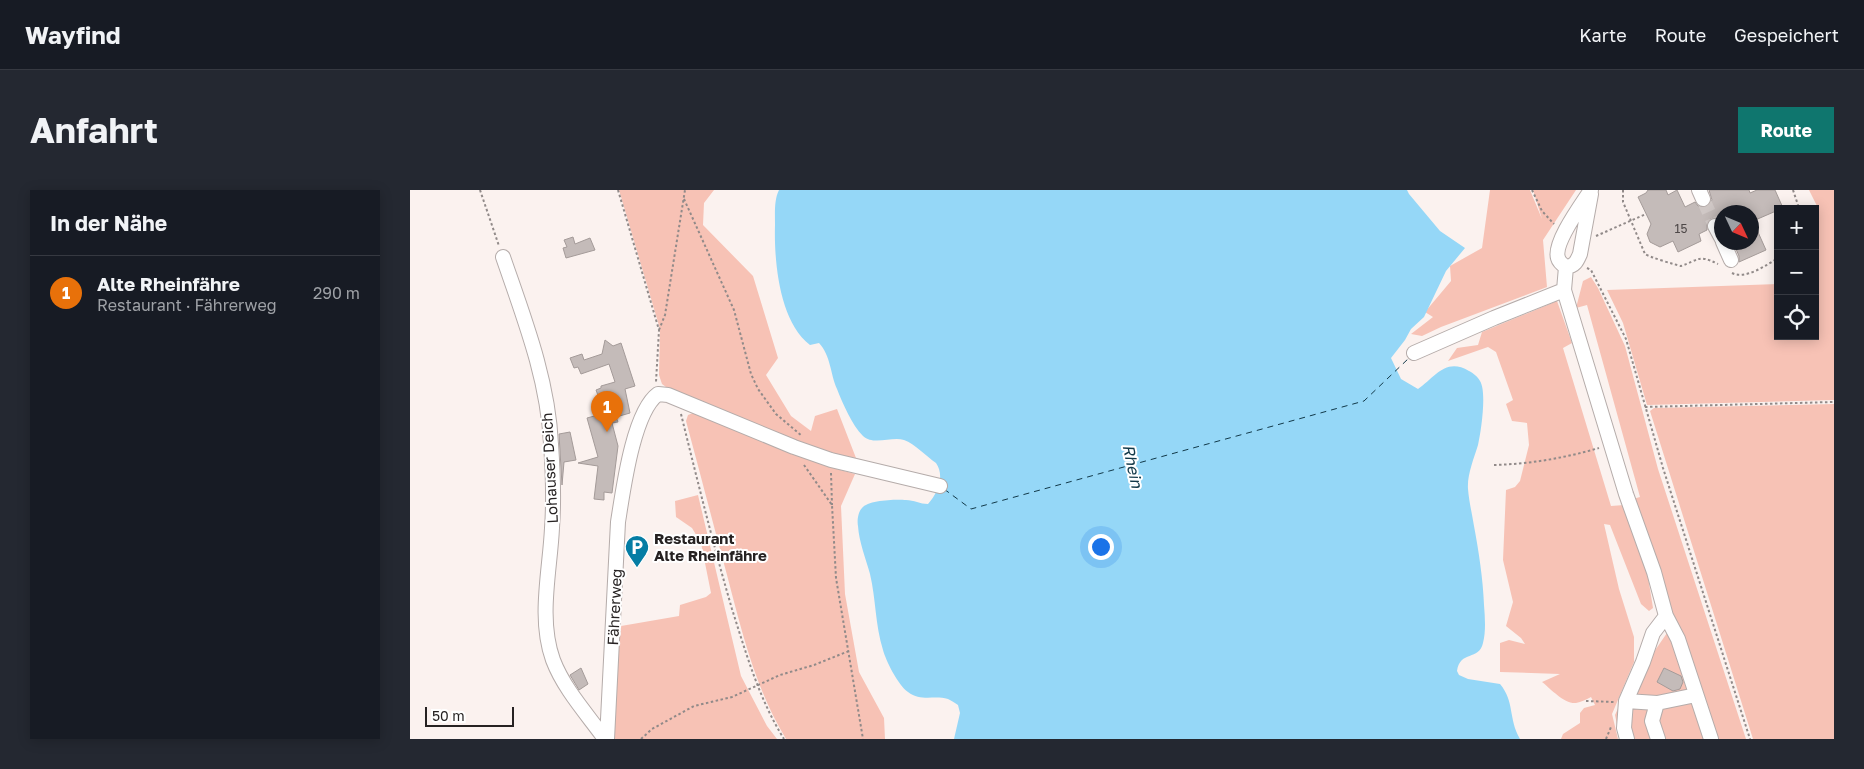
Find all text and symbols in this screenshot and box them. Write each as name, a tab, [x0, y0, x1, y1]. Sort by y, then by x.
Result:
text: Wayfind	[25, 20, 121, 49]
text: Karte	[1579, 24, 1627, 46]
text: Route	[1655, 24, 1706, 46]
text: Gespeichert	[1734, 24, 1839, 46]
button: Route	[1738, 107, 1834, 153]
text: Anfahrt	[30, 109, 158, 151]
north arrow	[1714, 205, 1759, 250]
map controls	[1774, 205, 1819, 340]
button: +	[1774, 205, 1819, 250]
text: In der Nähe	[50, 210, 167, 236]
house number: 15	[1675, 221, 1687, 236]
button: −	[1774, 250, 1819, 295]
text: Alte Rheinfähre	[97, 272, 240, 295]
text: 1	[62, 283, 70, 303]
text: 290 m	[313, 283, 360, 303]
text: Restaurant · Fährerweg	[97, 295, 277, 315]
button: locate	[1774, 295, 1819, 340]
pin: 1	[591, 391, 623, 432]
street label: Lohauser Deich	[537, 412, 561, 524]
water label: Rhein	[1119, 442, 1148, 491]
place label: Restaurant Alte Rheinfähre	[654, 529, 767, 564]
parking icon: Restaurant Alte Rheinfähre	[624, 534, 650, 568]
your location	[1088, 534, 1114, 560]
street label: Fährerweg	[603, 568, 625, 646]
scale bar	[425, 704, 514, 727]
text: 50 m	[432, 707, 465, 724]

